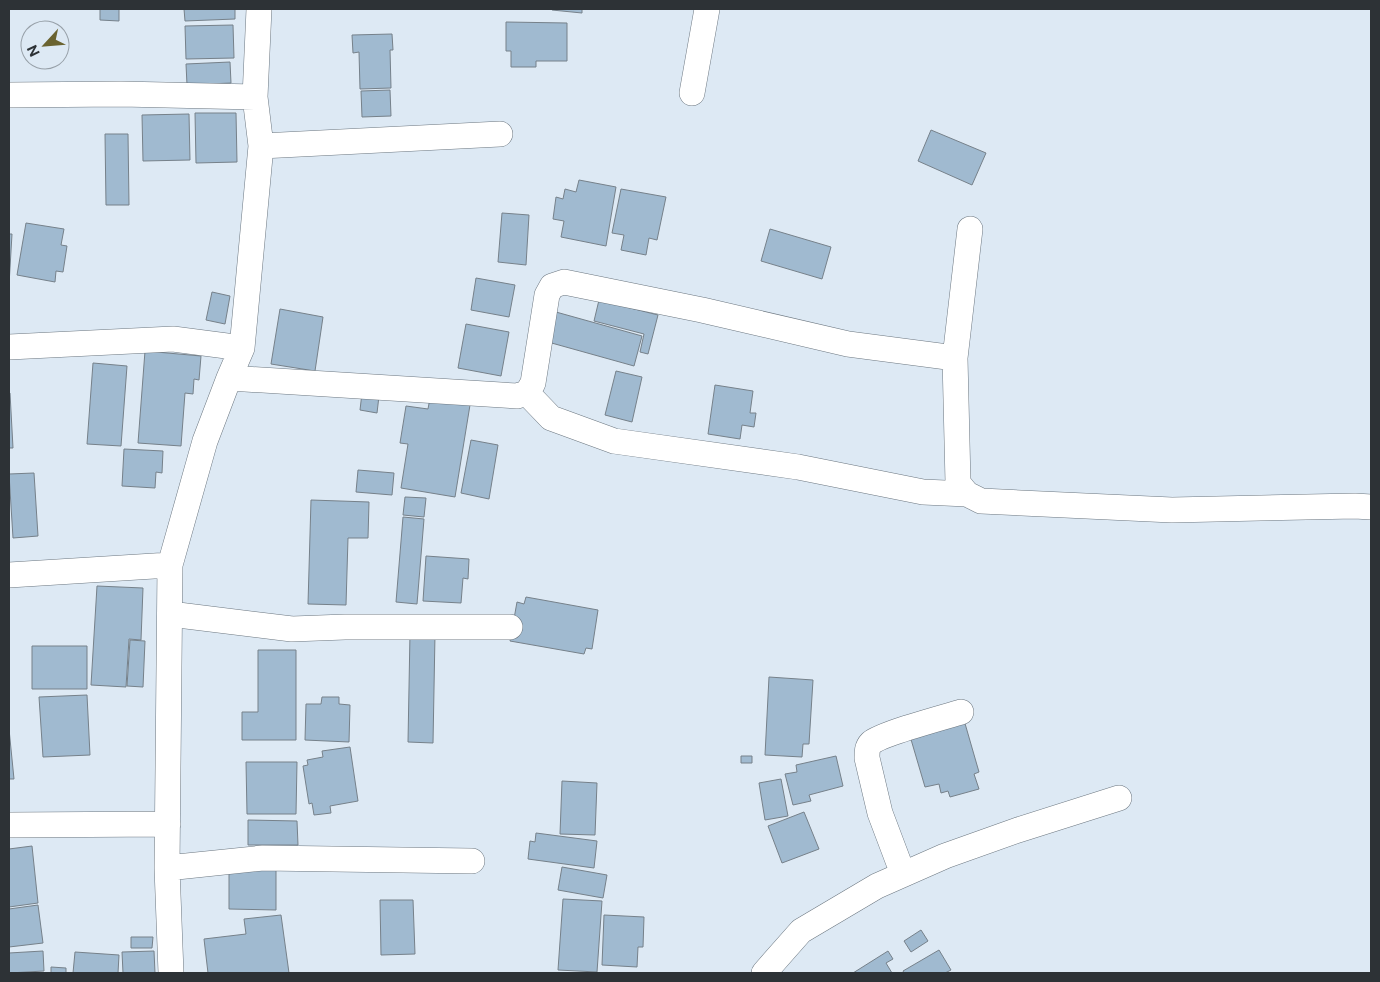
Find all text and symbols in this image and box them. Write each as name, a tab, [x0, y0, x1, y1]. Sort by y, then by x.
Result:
north arrow	[20, 20, 70, 70]
text: N	[24, 42, 43, 59]

